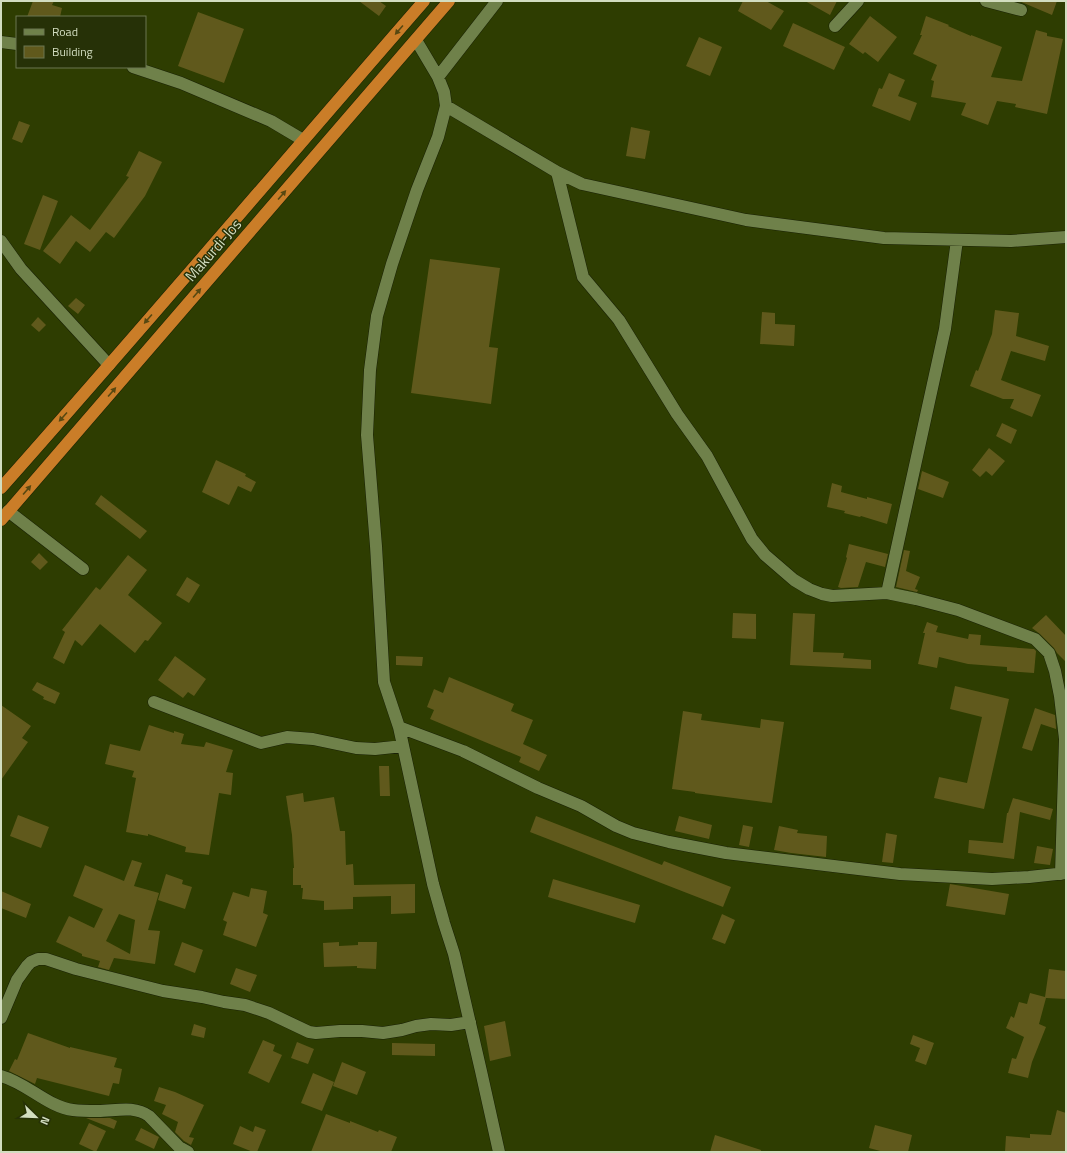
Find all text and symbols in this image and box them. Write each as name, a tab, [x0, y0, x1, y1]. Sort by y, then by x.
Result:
legend	[16, 16, 146, 68]
text: Road	[52, 22, 78, 41]
one-way arrow	[394, 25, 403, 36]
text: Building	[52, 42, 93, 61]
one-way arrow	[277, 190, 286, 200]
street label: Makurdi-Jos	[179, 213, 247, 287]
one-way arrow	[192, 288, 201, 299]
one-way arrow	[144, 314, 153, 324]
one-way arrow	[107, 386, 116, 397]
one-way arrow	[59, 412, 68, 423]
one-way arrow	[22, 485, 31, 495]
north arrow	[16, 1097, 56, 1137]
text: N	[36, 1114, 54, 1128]

